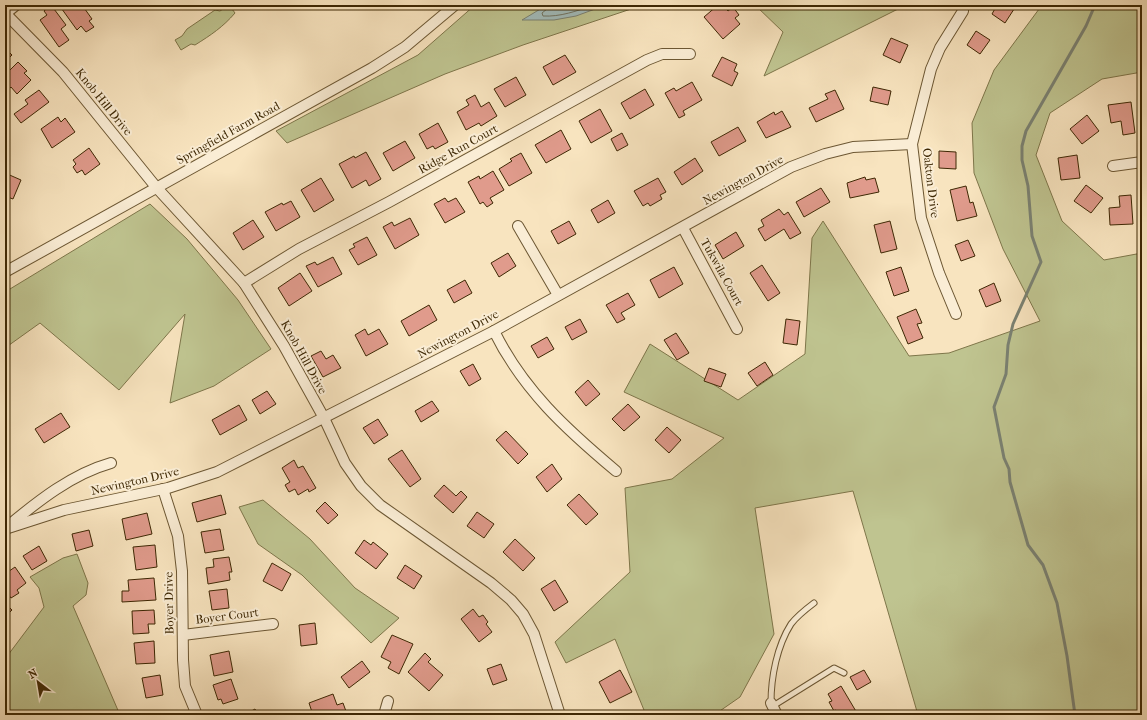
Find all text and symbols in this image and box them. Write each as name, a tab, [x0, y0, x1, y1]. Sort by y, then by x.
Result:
street label: Knob Hill Drive	[73, 66, 135, 138]
street label: Springfield Farm Road	[174, 99, 282, 167]
street label: Ridge Run Court	[416, 121, 501, 177]
street label: Oakton Drive	[920, 147, 942, 219]
street label: Newington Drive	[700, 152, 786, 208]
street label: Tukwila Court	[698, 236, 747, 309]
street label: Newington Drive	[415, 307, 501, 361]
street label: Knob Hill Drive	[278, 318, 330, 396]
street label: Newington Drive	[90, 464, 180, 498]
street label: Boyer Drive	[161, 572, 177, 634]
street label: Boyer Court	[195, 605, 260, 627]
north arrow	[18, 662, 58, 702]
text: N	[26, 666, 41, 682]

